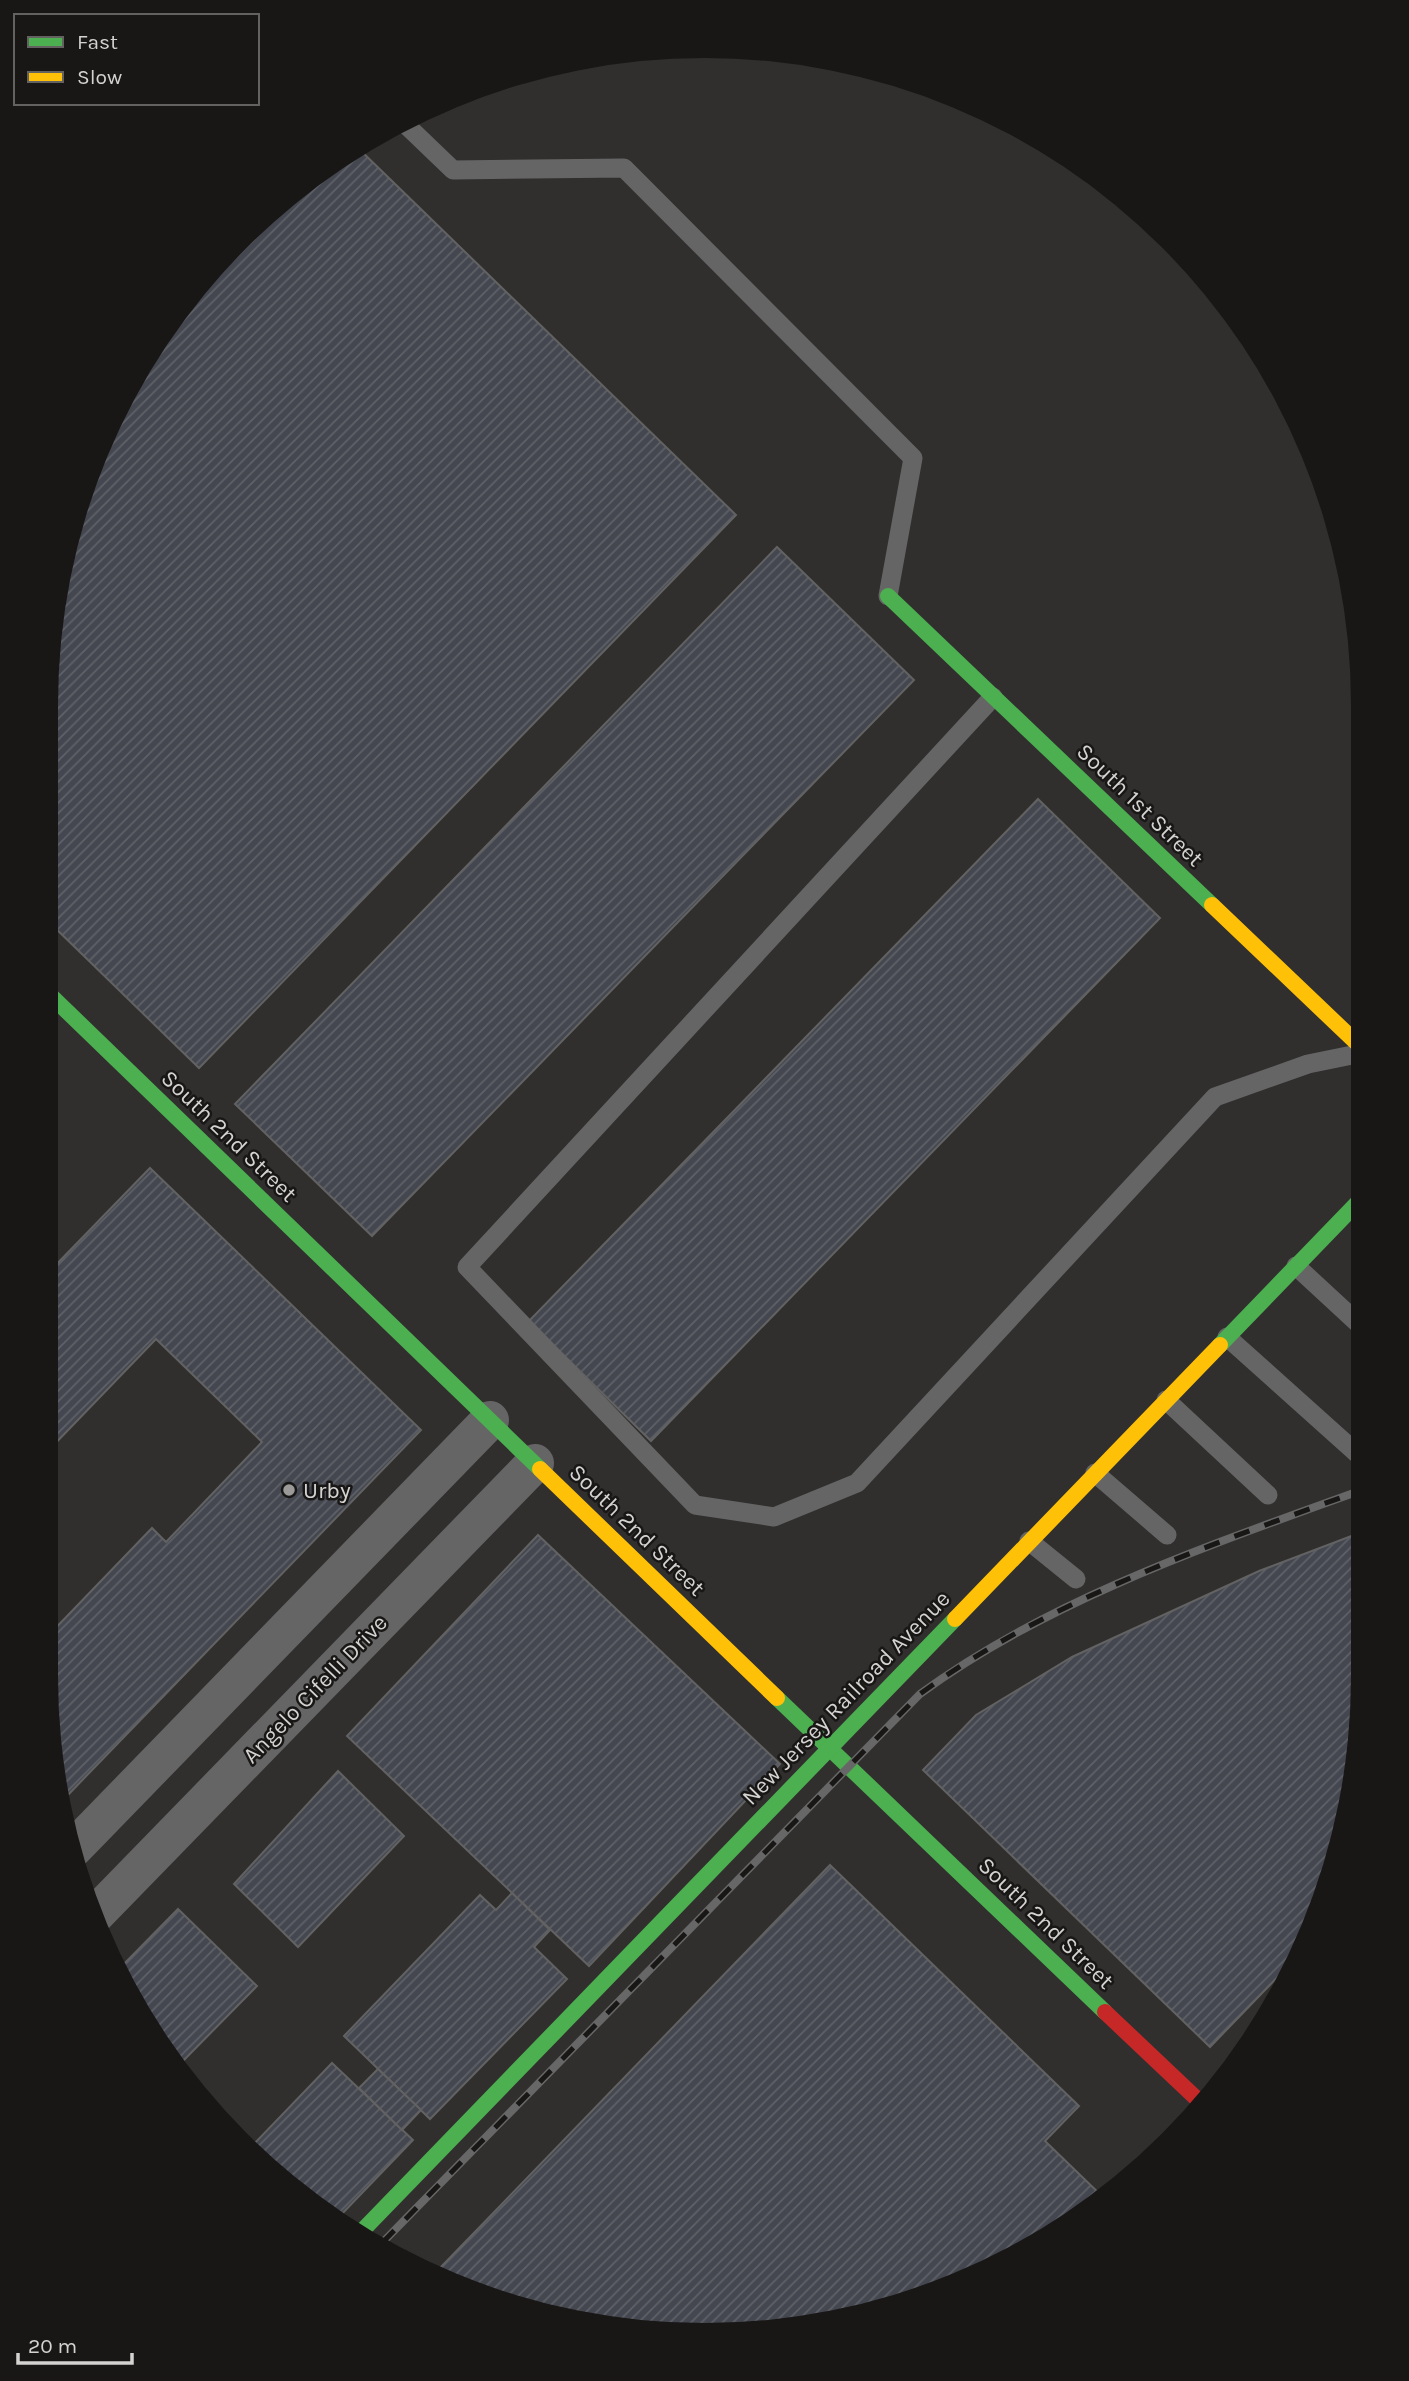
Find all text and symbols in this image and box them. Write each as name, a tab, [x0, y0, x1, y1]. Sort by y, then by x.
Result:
legend	[14, 14, 259, 105]
text: Fast	[77, 30, 118, 54]
text: Slow	[77, 65, 122, 89]
street label: South 1st Street	[1071, 738, 1209, 872]
street label: South 2nd Street	[156, 1065, 303, 1208]
street label: South 2nd Street	[564, 1459, 711, 1602]
place label: Urby	[303, 1477, 351, 1504]
marker: Urby	[281, 1482, 297, 1498]
street label: New Jersey Railroad Avenue	[736, 1585, 956, 1811]
street label: Angelo Cifelli Drive	[237, 1609, 393, 1769]
street label: South 2nd Street	[973, 1852, 1120, 1995]
scale bar	[18, 2322, 131, 2366]
text: 20 m	[28, 2334, 77, 2358]

